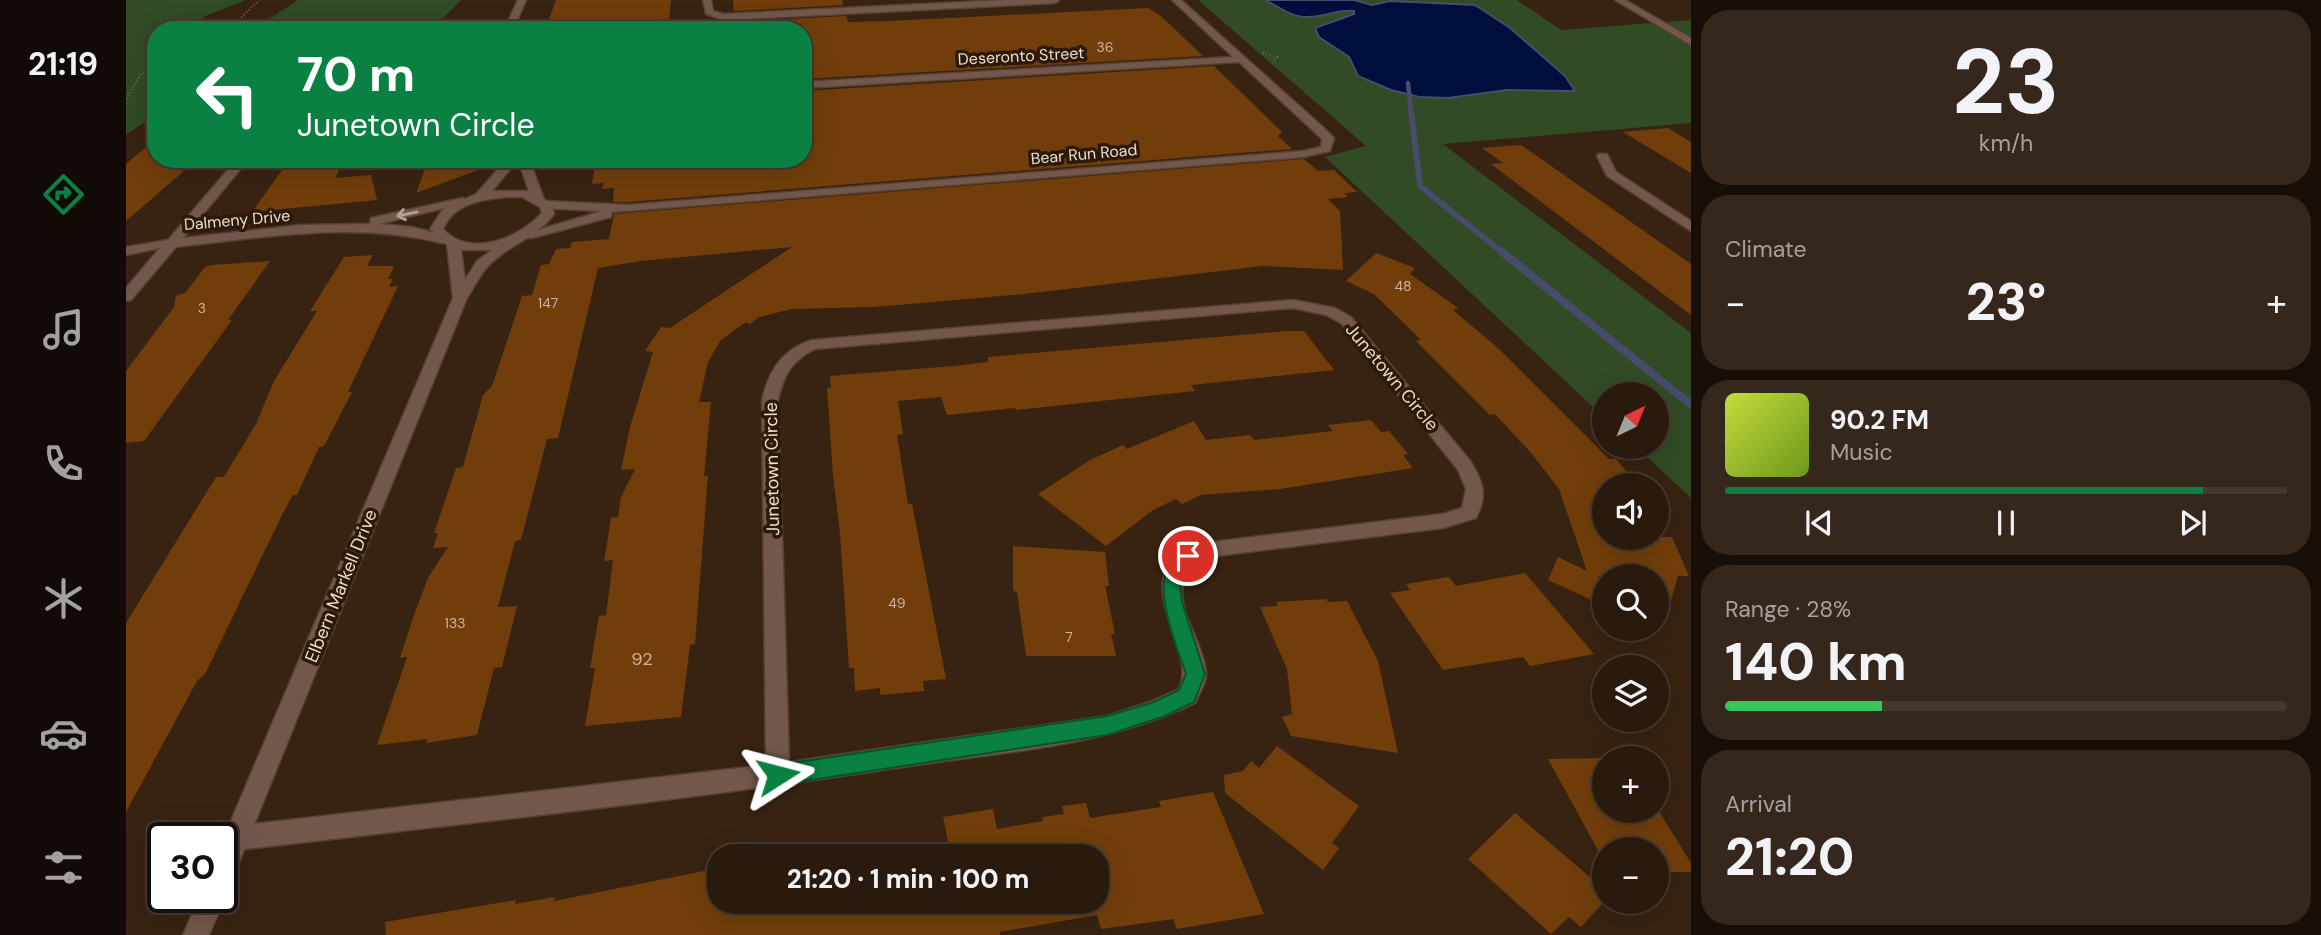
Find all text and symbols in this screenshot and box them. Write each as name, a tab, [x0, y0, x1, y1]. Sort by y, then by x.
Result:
text: 23	[1952, 23, 2060, 141]
house number: 36	[1096, 38, 1114, 56]
text: 70 m	[297, 42, 415, 106]
street label: Deseronto Street	[957, 42, 1085, 70]
text: 21:19	[28, 43, 98, 85]
icon: left	[182, 49, 273, 140]
text: Junetown Circle	[297, 104, 535, 146]
text: km/h	[1979, 128, 2033, 158]
street label: Bear Run Road	[1030, 139, 1138, 169]
icon: directions	[39, 170, 88, 219]
street label: Dalmeny Drive	[183, 205, 291, 235]
one-way arrow	[396, 207, 419, 221]
text: Climate	[1725, 234, 1807, 264]
text: 23°	[1966, 268, 2046, 336]
house number: 48	[1394, 277, 1412, 295]
text: −	[1725, 278, 1746, 328]
text: +	[2266, 278, 2287, 328]
house number: 147	[538, 294, 558, 312]
house number: 3	[198, 299, 206, 317]
icon: music	[39, 305, 88, 354]
street label: Junetown Circle	[1340, 318, 1444, 436]
north arrow	[1592, 382, 1670, 458]
map controls	[1592, 382, 1669, 914]
street label: Junetown Circle	[759, 402, 785, 536]
text: 90.2 FM	[1830, 403, 1929, 437]
text: Music	[1830, 437, 1893, 467]
icon: phone	[39, 439, 88, 488]
button: sound	[1592, 473, 1669, 550]
icon: previous	[1800, 504, 1838, 542]
icon: pause	[1987, 504, 2025, 542]
icon: next	[2174, 504, 2212, 542]
street label: Elbern Markell Drive	[299, 506, 383, 666]
pin	[1158, 526, 1218, 586]
icon: arrive	[1169, 537, 1207, 575]
button: search	[1592, 564, 1669, 641]
icon: climate	[39, 574, 88, 623]
house number: 49	[888, 594, 906, 612]
text: Range · 28%	[1725, 594, 1851, 624]
house number: 133	[445, 614, 465, 632]
house number: 7	[1065, 628, 1073, 646]
text: 140 km	[1725, 628, 1907, 696]
house number: 92	[631, 647, 653, 671]
button: layers	[1592, 655, 1669, 732]
icon: car	[39, 709, 88, 758]
position arrow	[741, 738, 815, 812]
button: +	[1592, 746, 1669, 823]
text: Arrival	[1725, 789, 1792, 819]
speed limit sign: 30	[147, 822, 238, 913]
text: 21:20	[1725, 823, 1854, 891]
button: −	[1592, 837, 1669, 914]
icon: filters	[39, 843, 88, 892]
text: 21:20 · 1 min · 100 m	[787, 862, 1029, 896]

